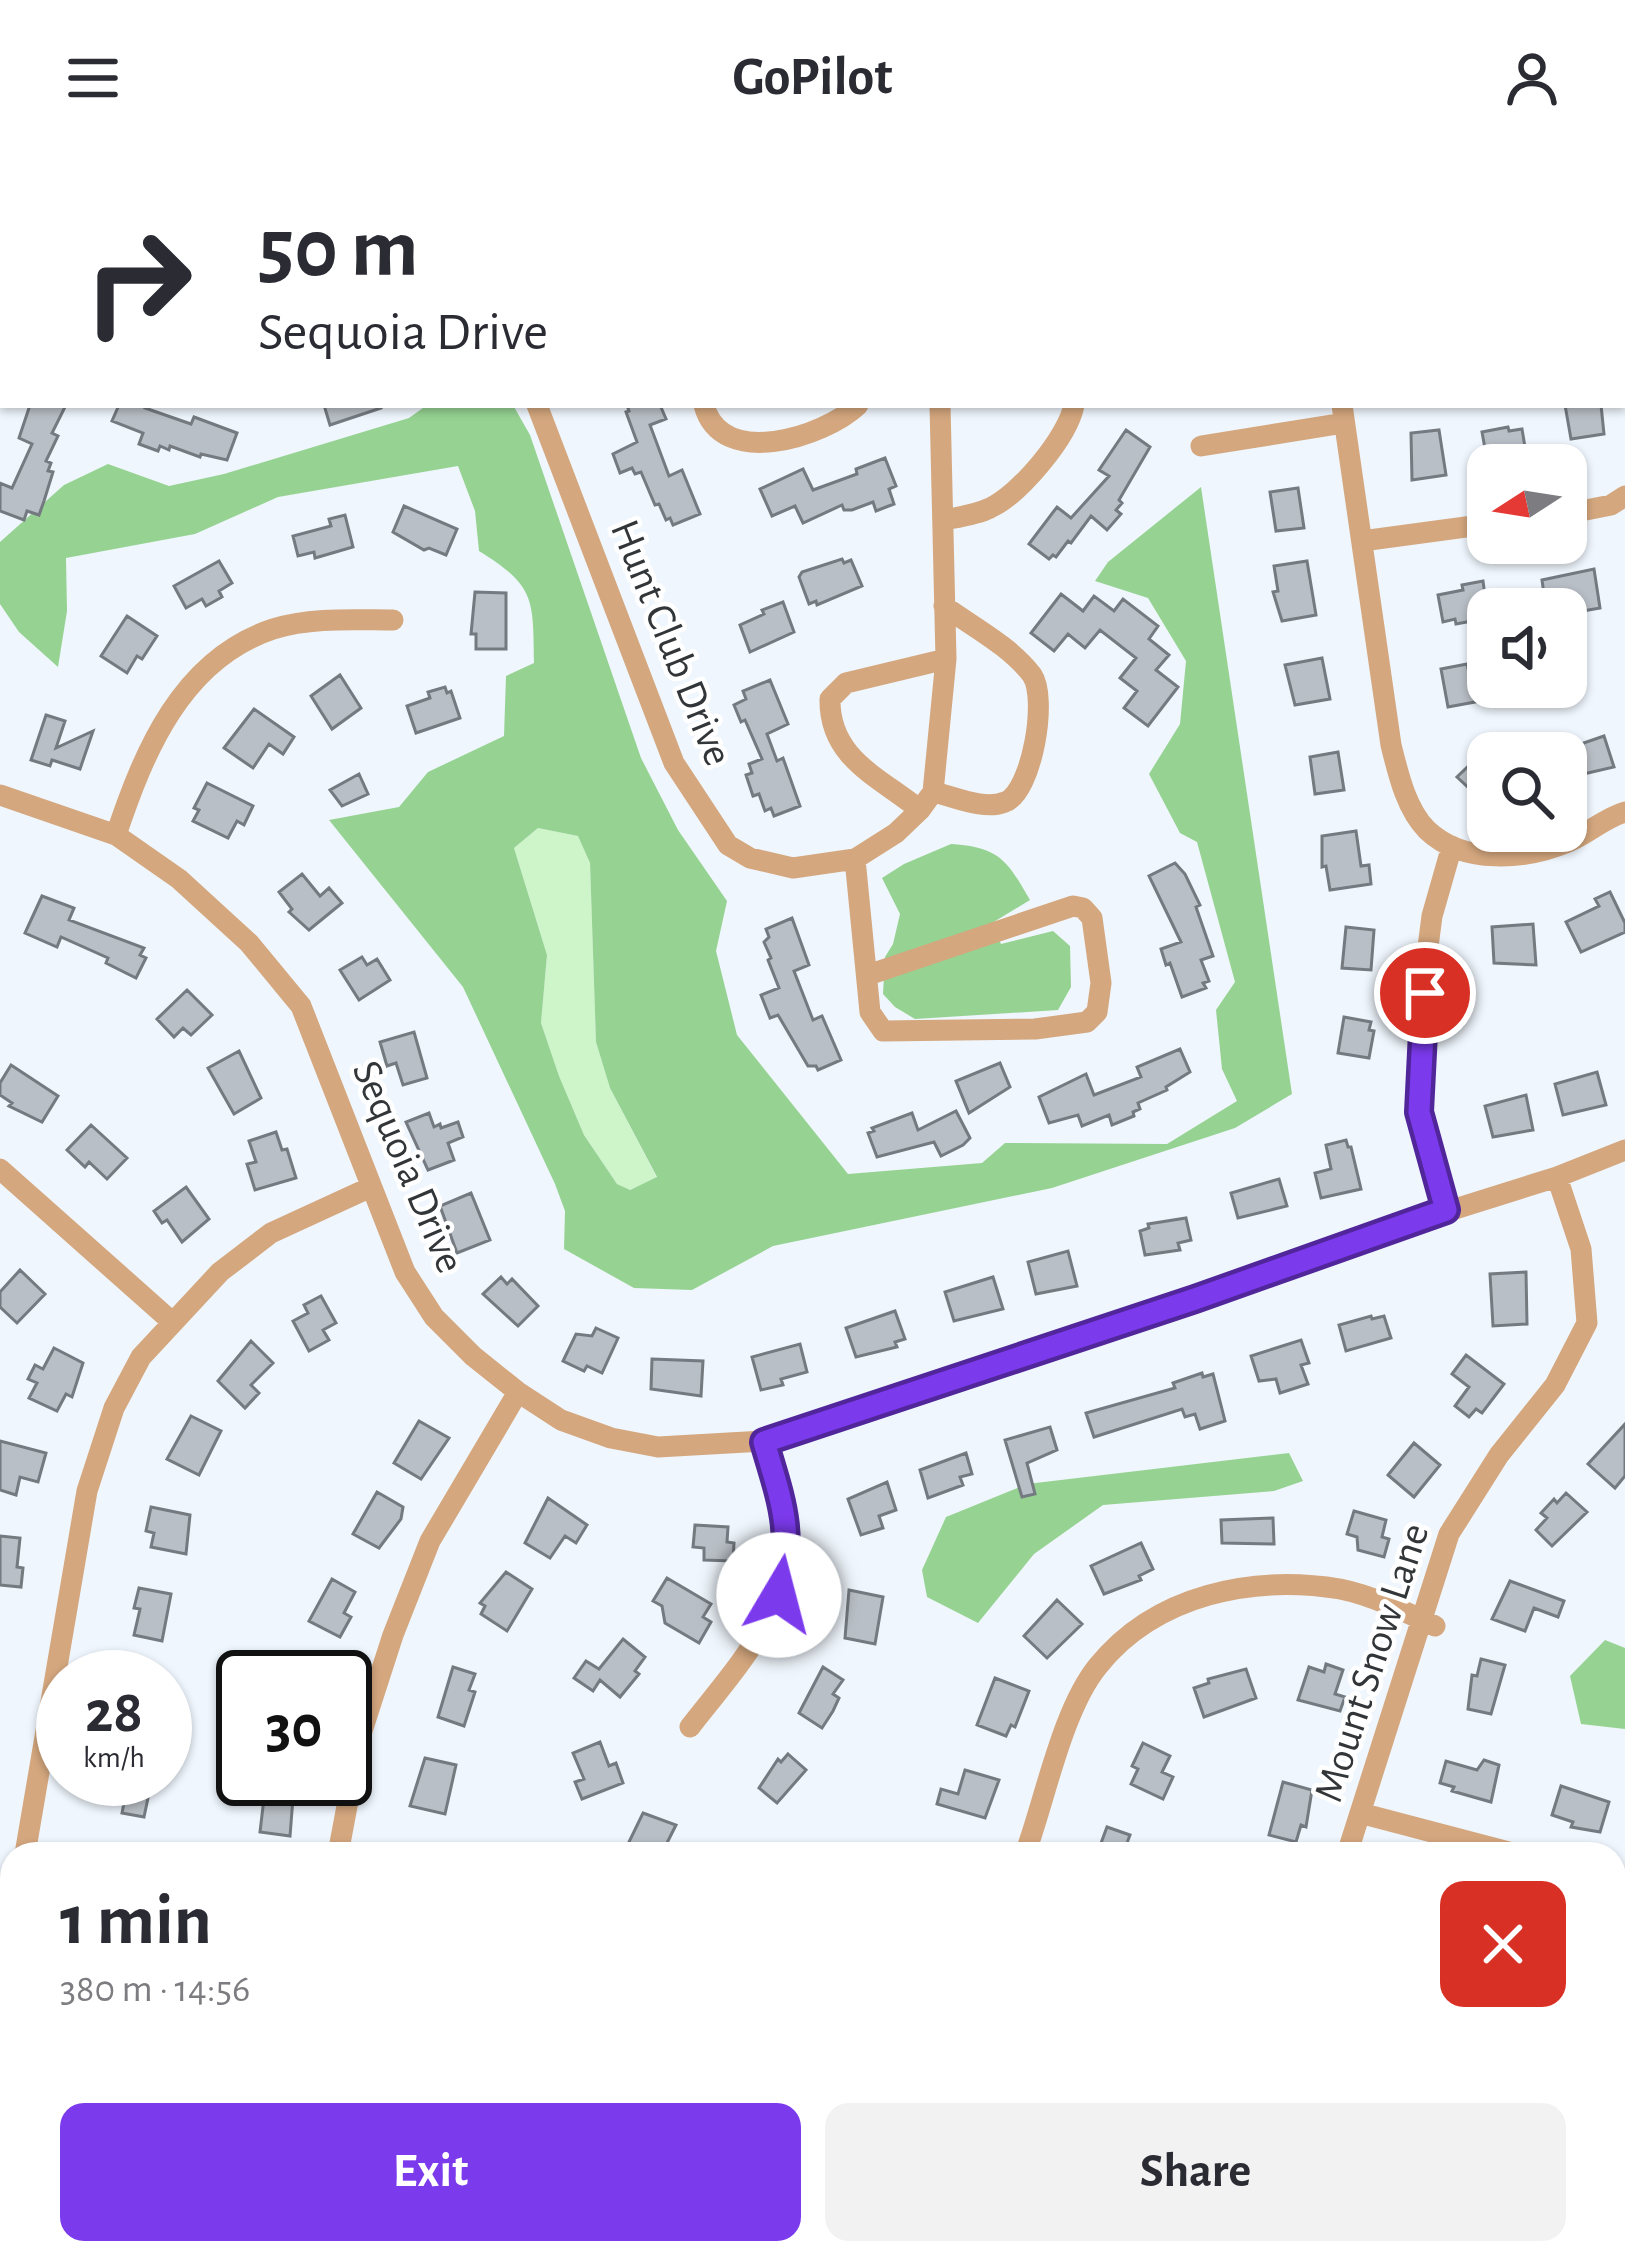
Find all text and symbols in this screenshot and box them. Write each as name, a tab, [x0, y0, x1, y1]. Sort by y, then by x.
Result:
icon: menu	[60, 45, 126, 111]
icon: person	[1499, 45, 1565, 111]
text: GoPilot	[732, 51, 893, 105]
icon: right	[60, 204, 216, 360]
text: 50 m	[258, 208, 419, 292]
text: Sequoia Drive	[258, 306, 548, 360]
north arrow	[1467, 444, 1587, 564]
map controls	[1467, 444, 1587, 852]
street label: Hunt Club Drive	[603, 514, 739, 772]
button: sound	[1467, 588, 1587, 708]
button: search	[1467, 732, 1587, 852]
pin	[1374, 942, 1476, 1044]
icon: arrive	[1392, 960, 1458, 1026]
street label: Sequoia Drive	[345, 1055, 472, 1279]
street label: Mount Snow Lane	[1307, 1518, 1437, 1807]
position arrow	[716, 1532, 842, 1658]
speed limit sign: 30	[216, 1650, 372, 1806]
text: 28	[85, 1683, 143, 1743]
text: km/h	[83, 1743, 145, 1773]
button: close	[1440, 1881, 1566, 2007]
text: 1 min	[60, 1885, 212, 1957]
text: 380 m · 14:56	[60, 1970, 250, 2009]
button: Exit	[60, 2103, 801, 2241]
button: Share	[825, 2103, 1566, 2241]

